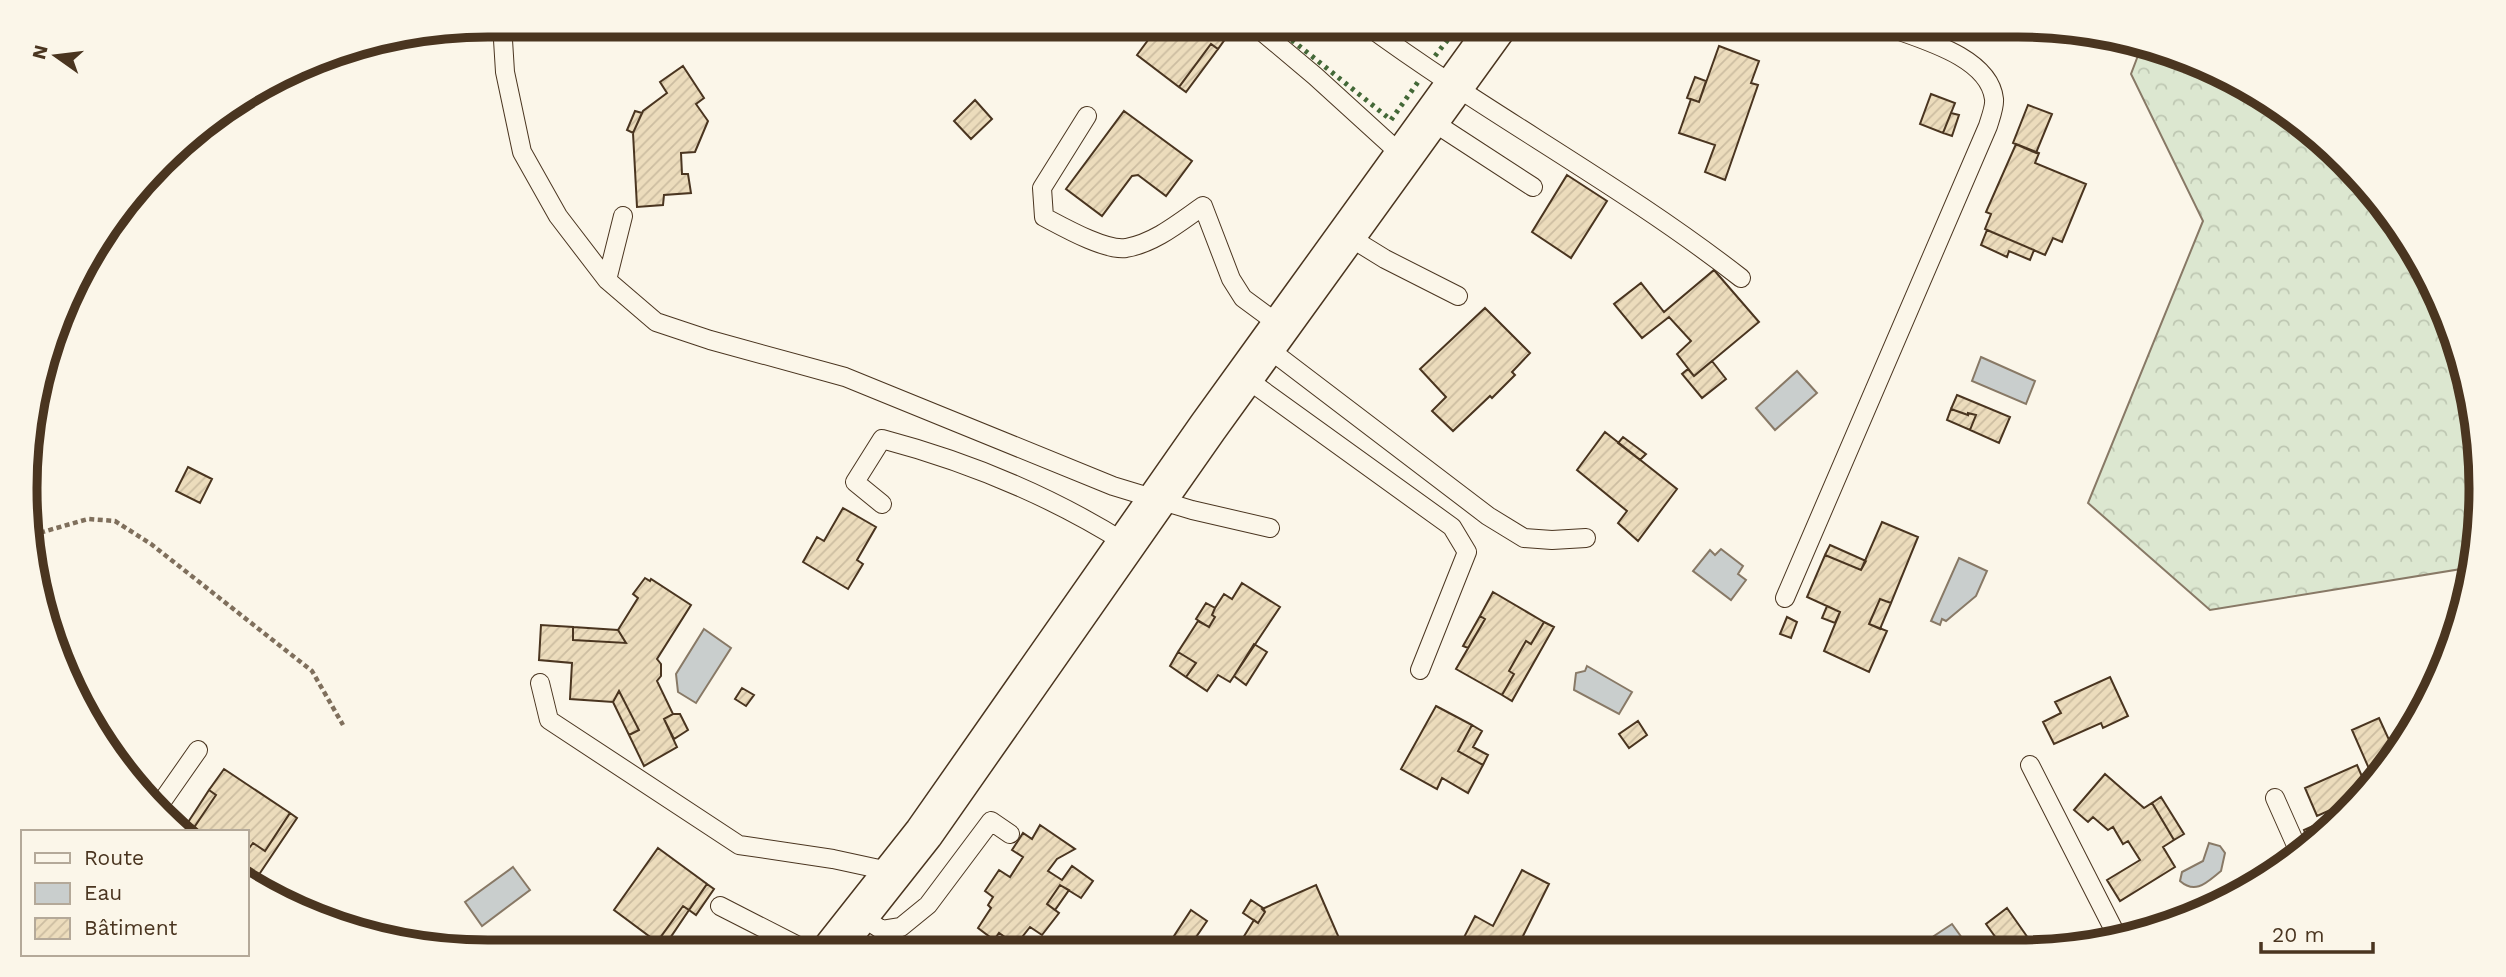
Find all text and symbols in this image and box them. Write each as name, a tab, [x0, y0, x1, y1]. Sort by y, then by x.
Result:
north arrow	[21, 21, 91, 91]
text: N	[27, 42, 53, 62]
legend	[21, 830, 248, 956]
text: Route	[84, 845, 144, 870]
text: Eau	[84, 880, 122, 905]
scale bar	[2261, 911, 2373, 955]
text: Bâtiment	[84, 915, 178, 940]
text: 20 m	[2272, 922, 2324, 947]

